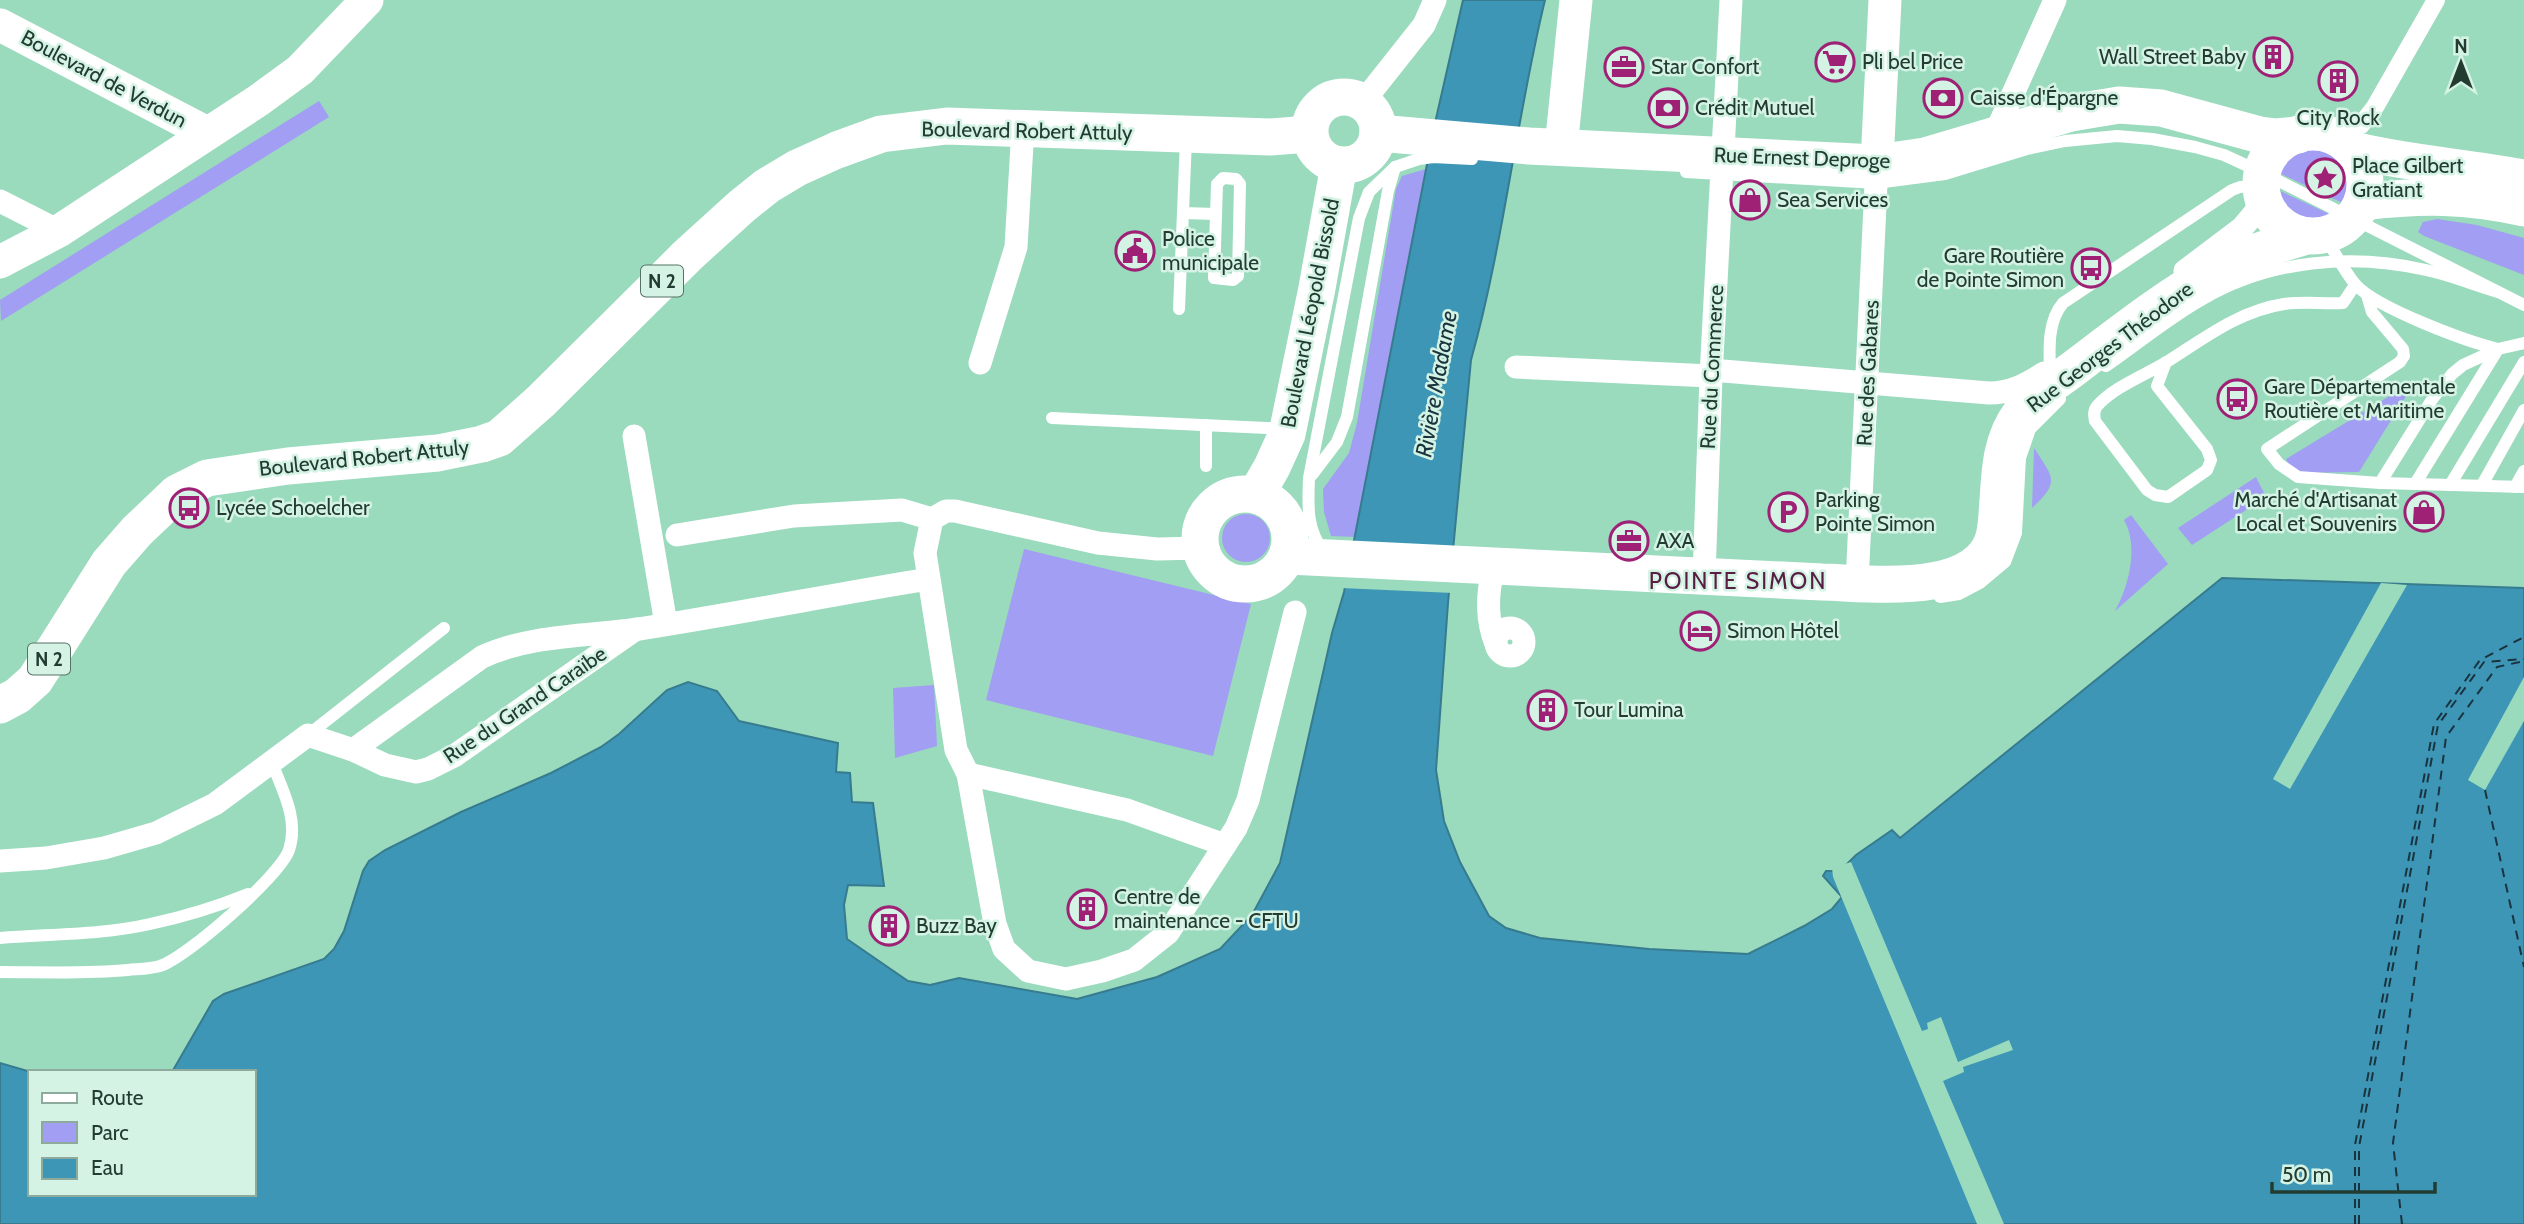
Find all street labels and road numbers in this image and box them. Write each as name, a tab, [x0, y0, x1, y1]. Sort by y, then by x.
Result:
street label: Boulevard de Verdun	[17, 24, 191, 133]
street label: Boulevard Robert Attuly	[921, 116, 1133, 145]
street label: Rue Ernest Deproge	[1713, 142, 1891, 173]
street label: Boulevard Léopold Bissold	[1275, 196, 1344, 430]
road number: N 2	[641, 266, 683, 296]
street label: Rue Georges Théodore	[2022, 276, 2198, 417]
street label: Rue du Commerce	[1695, 284, 1728, 450]
street label: Rue des Gabares	[1851, 299, 1884, 447]
street label: Boulevard Robert Attuly	[258, 434, 471, 481]
street label: Rue du Grand Caraïbe	[438, 641, 611, 768]
road number: N 2	[28, 644, 70, 674]

